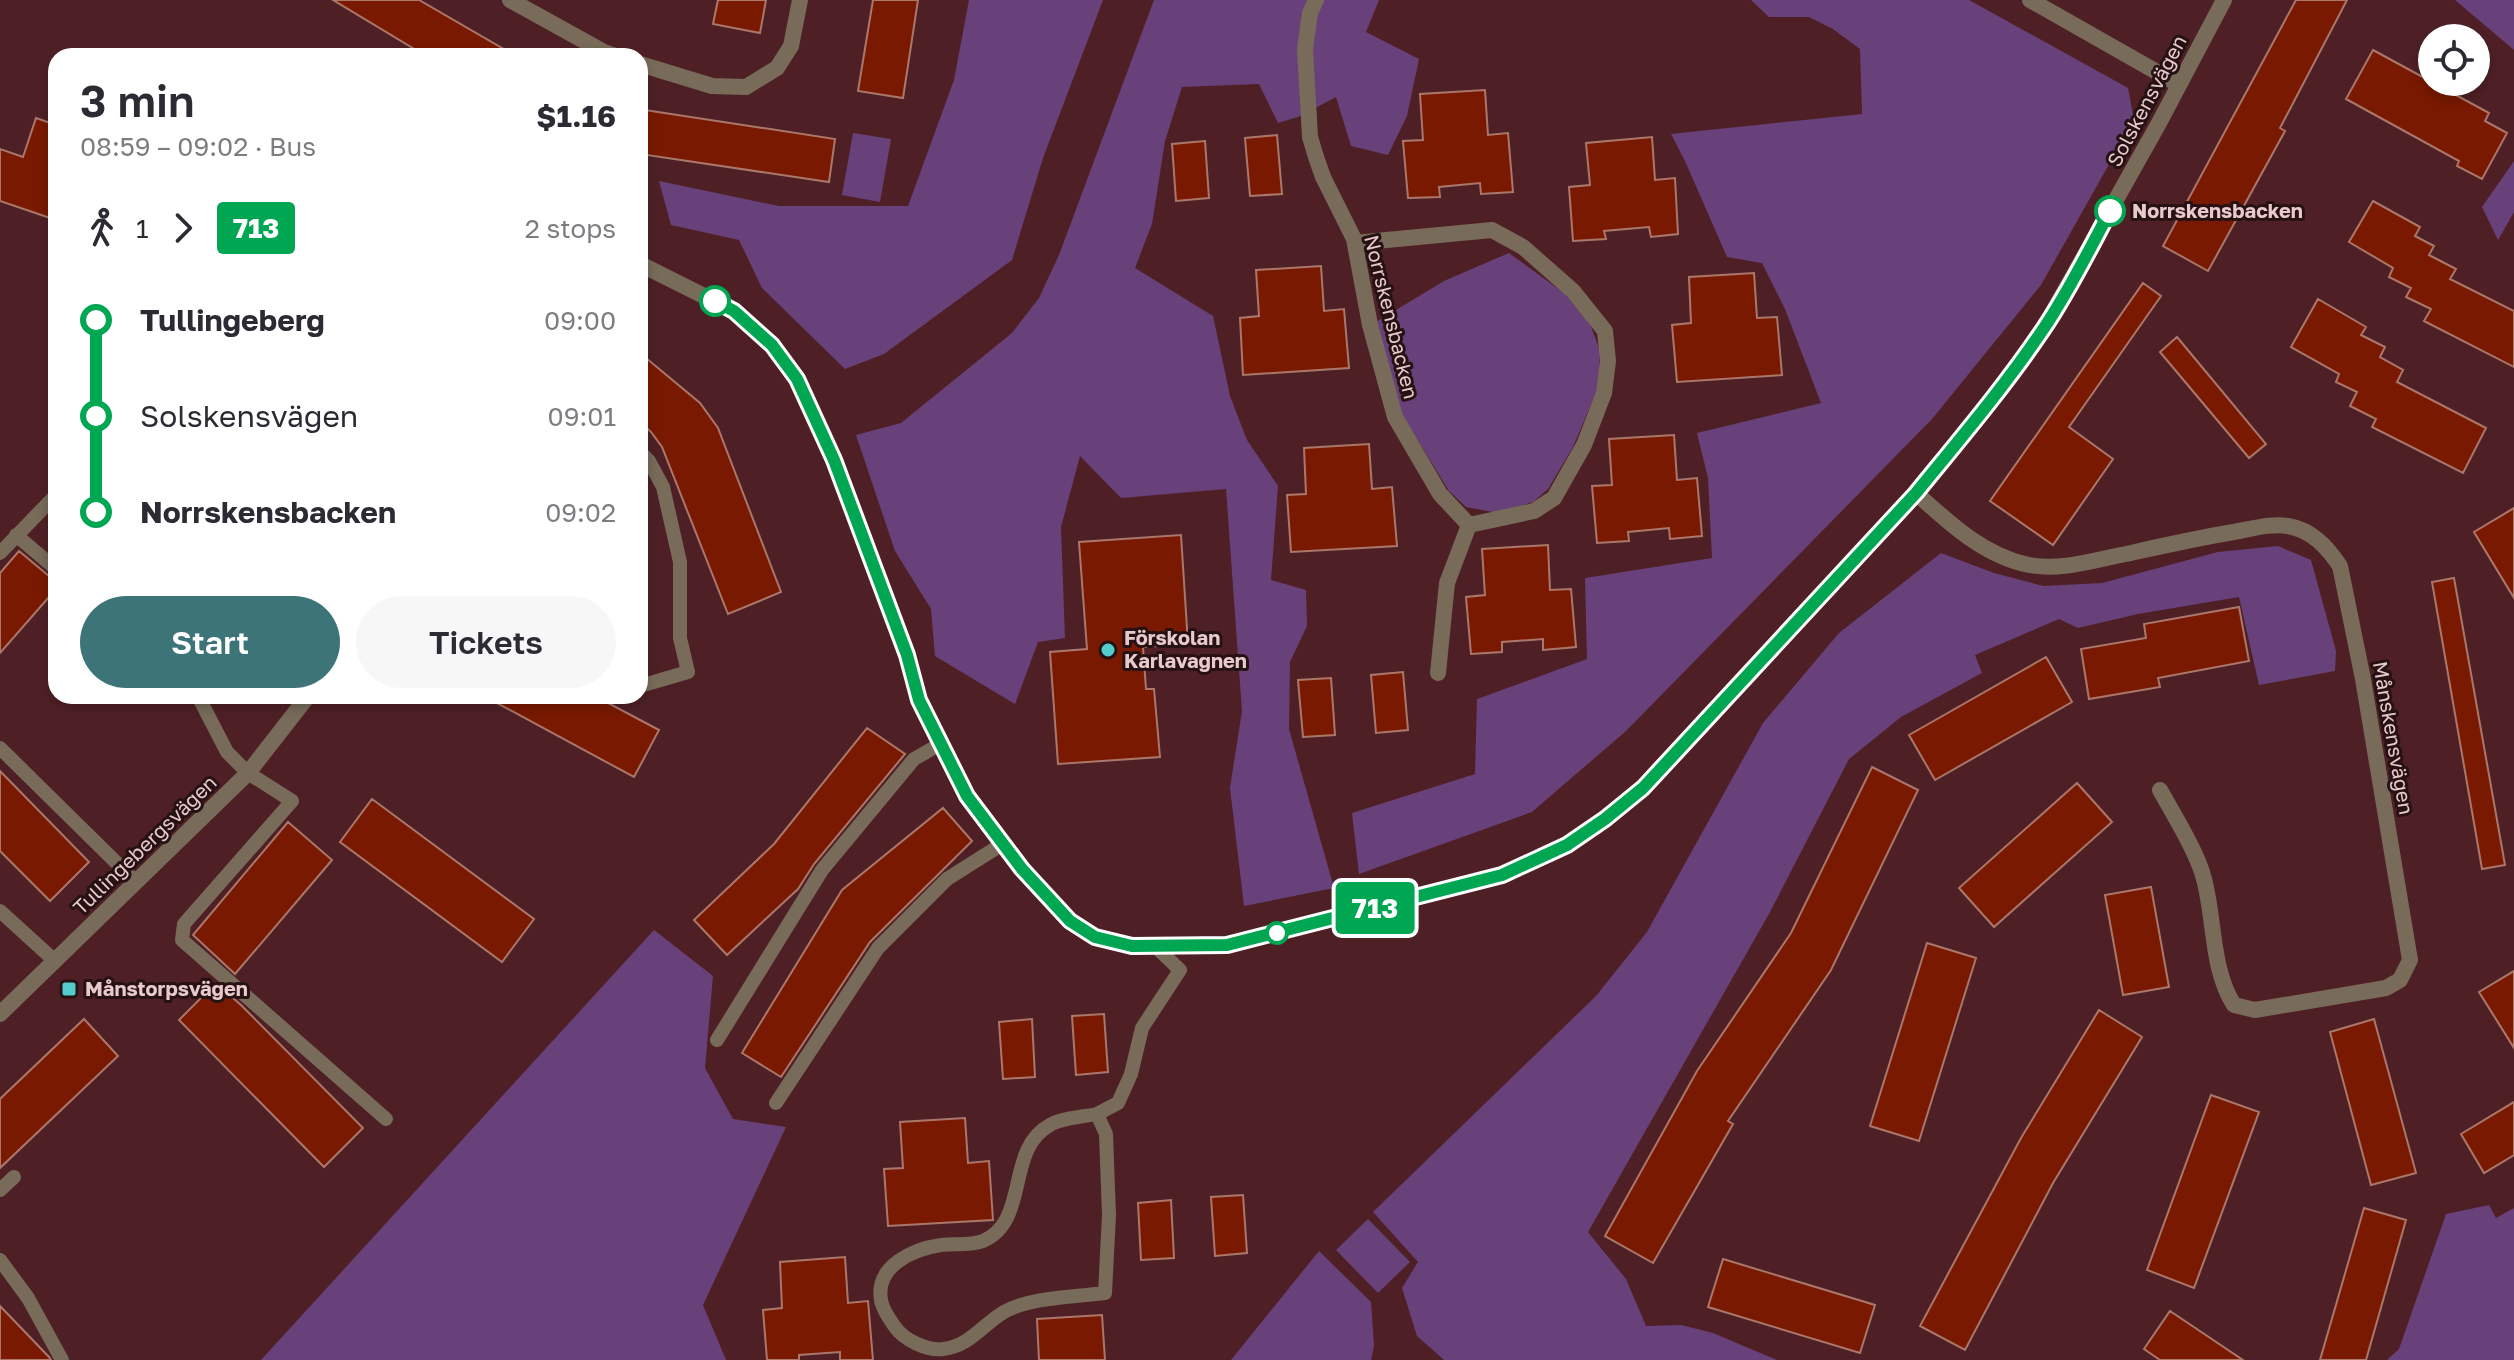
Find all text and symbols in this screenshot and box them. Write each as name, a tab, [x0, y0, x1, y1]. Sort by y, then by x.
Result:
map controls	[2418, 24, 2490, 96]
button: locate	[2418, 24, 2490, 96]
street label: Solskensvägen	[2101, 31, 2191, 170]
text: 3 min	[80, 74, 195, 127]
text: $1.16	[536, 98, 616, 134]
text: 08:59 – 09:02 · Bus	[80, 131, 316, 162]
marker: Norrskensbacken	[2095, 196, 2125, 226]
place label: Norrskensbacken	[2132, 198, 2303, 222]
icon: walk	[80, 206, 124, 250]
icon: forward	[161, 206, 205, 250]
text: 713	[233, 211, 279, 244]
text: 1	[136, 213, 149, 244]
text: 2 stops	[525, 213, 616, 244]
street label: Norrskensbacken	[1360, 232, 1424, 401]
unlabelled marker	[700, 286, 730, 316]
text: Tullingeberg	[140, 302, 325, 338]
text: 09:00	[544, 305, 616, 336]
text: Solskensvägen	[140, 398, 358, 434]
text: 09:01	[548, 401, 616, 432]
text: Norrskensbacken	[140, 494, 396, 530]
text: 09:02	[545, 497, 616, 528]
button: Start	[80, 596, 340, 688]
button: Tickets	[356, 596, 616, 688]
place label: Förskolan Karlavagnen	[1124, 625, 1247, 672]
marker: Förskolan Karlavagnen	[1099, 641, 1117, 659]
street label: Månskensvägen	[2369, 659, 2419, 816]
street label: Tullingebergsvägen	[68, 770, 221, 919]
line badge: 713	[1329, 882, 1421, 934]
text: 713	[1352, 891, 1398, 924]
unlabelled marker	[1266, 922, 1288, 944]
place label: Månstorpsvägen	[85, 976, 248, 1000]
marker: Månstorpsvägen	[60, 980, 78, 998]

